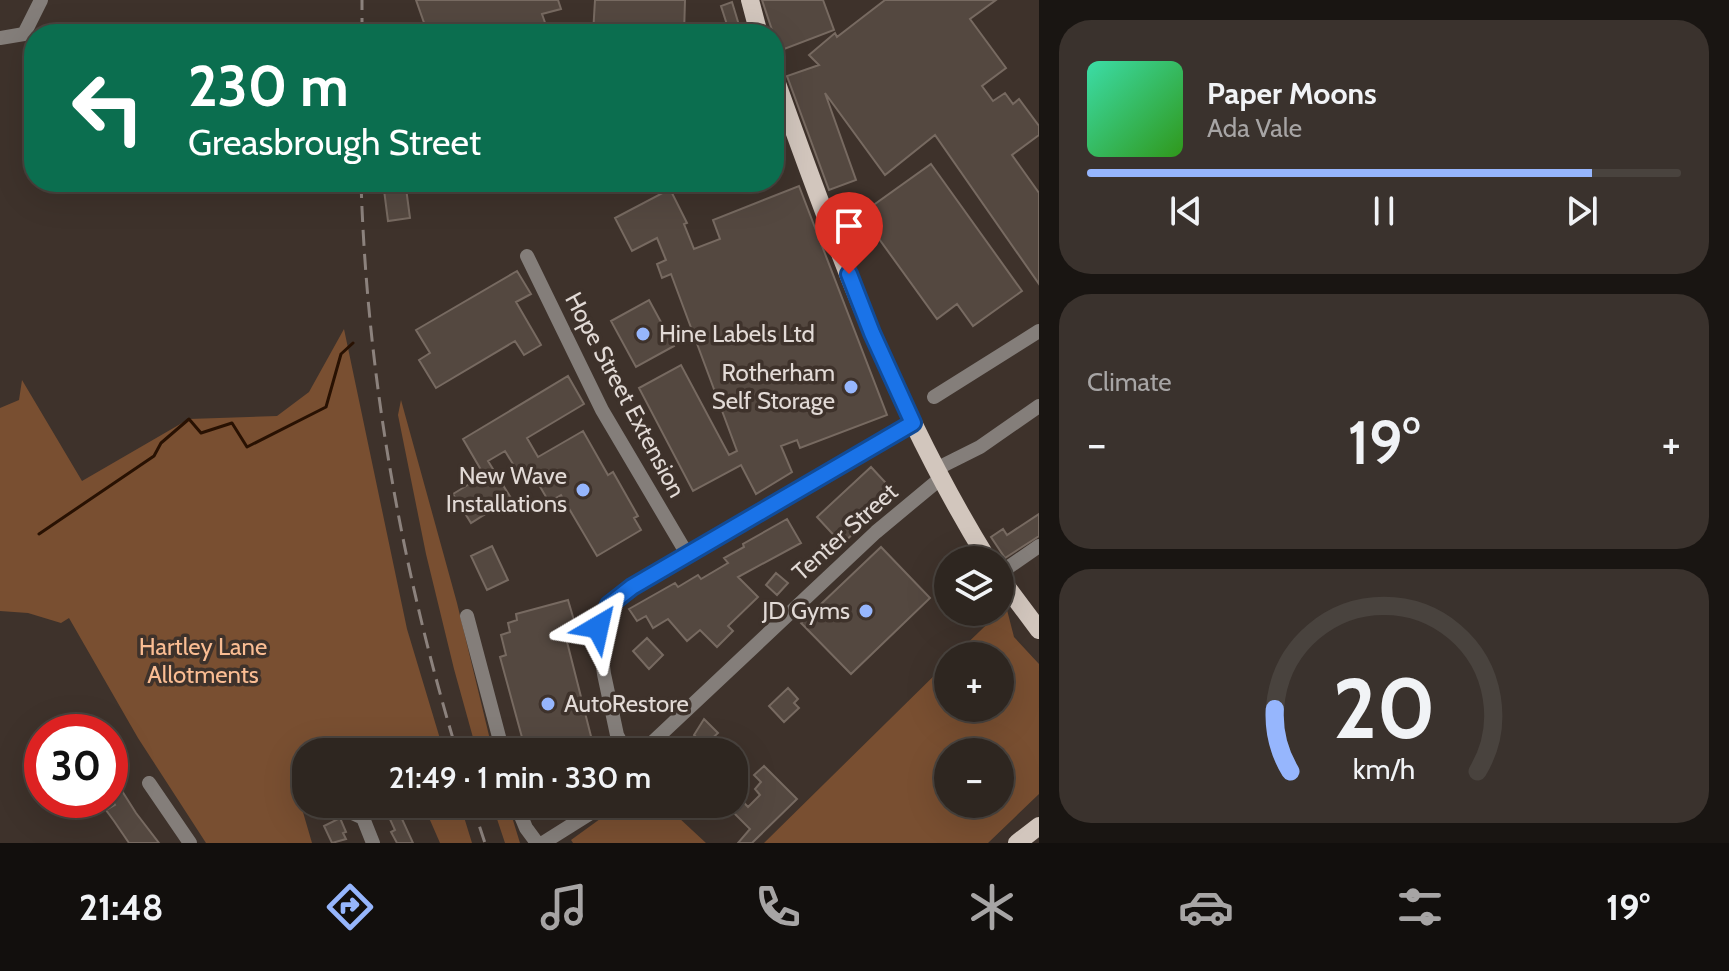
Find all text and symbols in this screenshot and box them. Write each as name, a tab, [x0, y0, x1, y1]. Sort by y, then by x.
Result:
text: 230 m	[188, 52, 349, 120]
icon: left	[56, 56, 160, 160]
text: Paper Moons	[1207, 75, 1377, 112]
text: Ada Vale	[1207, 112, 1302, 144]
text: Greasbrough Street	[188, 120, 481, 164]
icon: previous	[1164, 189, 1208, 233]
icon: pause	[1362, 189, 1406, 233]
icon: next	[1560, 189, 1604, 233]
pin	[815, 192, 883, 274]
icon: arrive	[827, 204, 871, 248]
street label: Hope Street Extension	[559, 287, 692, 502]
place label: Hine Labels Ltd	[659, 319, 815, 348]
marker: Hine Labels Ltd	[634, 325, 652, 343]
place label: Rotherham Self Storage	[712, 358, 835, 415]
text: Climate	[1087, 366, 1172, 398]
marker: Rotherham Self Storage	[842, 378, 860, 396]
text: 19°	[1348, 406, 1420, 479]
text: −	[1087, 417, 1106, 470]
text: +	[1662, 417, 1681, 470]
place label: New Wave Installations	[446, 461, 567, 518]
street label: Tenter Street	[786, 477, 903, 586]
marker: New Wave Installations	[574, 481, 592, 499]
map controls	[934, 546, 1014, 818]
button: layers	[934, 546, 1014, 626]
position arrow	[556, 585, 640, 669]
place label: JD Gyms	[761, 596, 850, 625]
marker: JD Gyms	[857, 602, 875, 620]
park label: Hartley Lane Allotments	[139, 632, 267, 689]
button: +	[934, 642, 1014, 722]
text: 20	[1333, 657, 1435, 758]
place label: AutoRestore	[564, 689, 689, 718]
marker: AutoRestore	[539, 695, 557, 713]
speed limit sign: 30	[24, 714, 128, 818]
button: −	[934, 738, 1014, 818]
text: km/h	[1353, 751, 1415, 786]
text: 21:49 · 1 min · 330 m	[389, 759, 651, 796]
icon: directions	[322, 879, 378, 935]
icon: music	[536, 879, 592, 935]
icon: phone	[750, 879, 806, 935]
icon: climate	[964, 879, 1020, 935]
icon: car	[1178, 879, 1234, 935]
icon: filters	[1392, 879, 1448, 935]
text: 21:48	[79, 885, 163, 929]
text: 19°	[1606, 885, 1650, 929]

